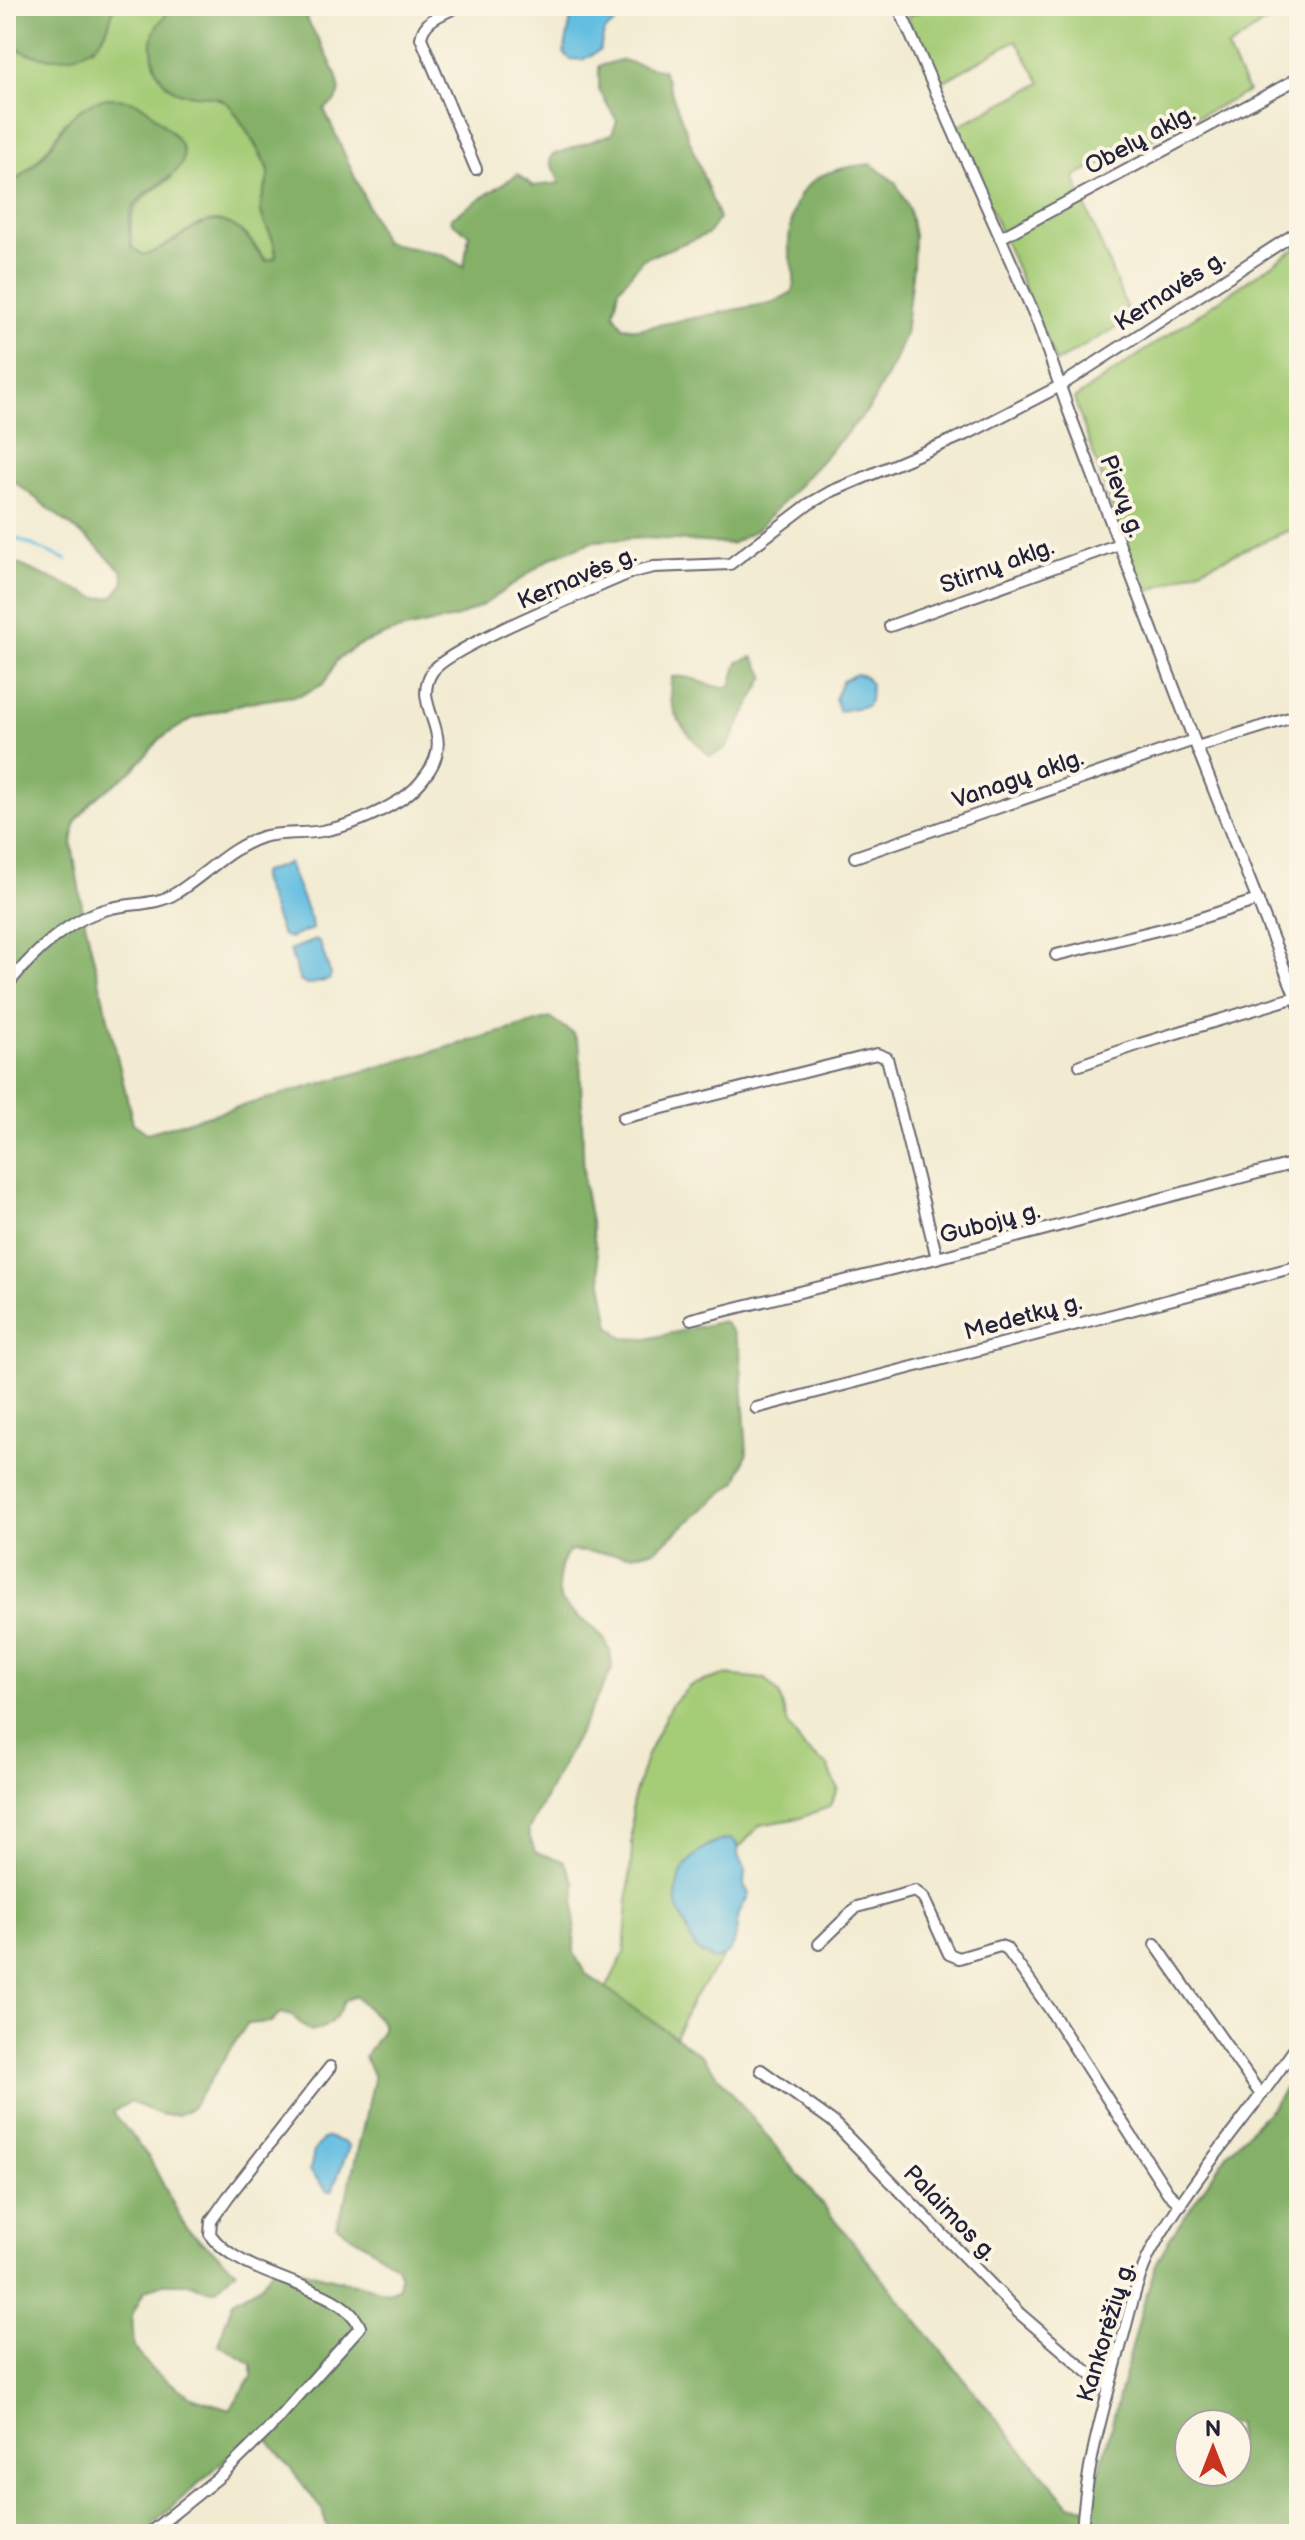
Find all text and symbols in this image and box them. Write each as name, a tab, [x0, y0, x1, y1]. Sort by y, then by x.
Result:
street label: Obelų aklg.	[1080, 99, 1200, 181]
street label: Kernavės g.	[1109, 244, 1231, 338]
street label: Pievų g.	[1093, 451, 1151, 541]
street label: Stirnų aklg.	[936, 532, 1058, 600]
street label: Kernavės g.	[513, 540, 641, 616]
street label: Vanagų aklg.	[948, 743, 1088, 815]
street label: Gubojų g.	[937, 1196, 1043, 1250]
street label: Medetkų g.	[961, 1287, 1085, 1347]
street label: Palaimos g.	[897, 2159, 1003, 2267]
street label: Kankorėžių g.	[1071, 2258, 1141, 2406]
north arrow	[1173, 2408, 1253, 2488]
text: N	[1205, 2416, 1221, 2443]

